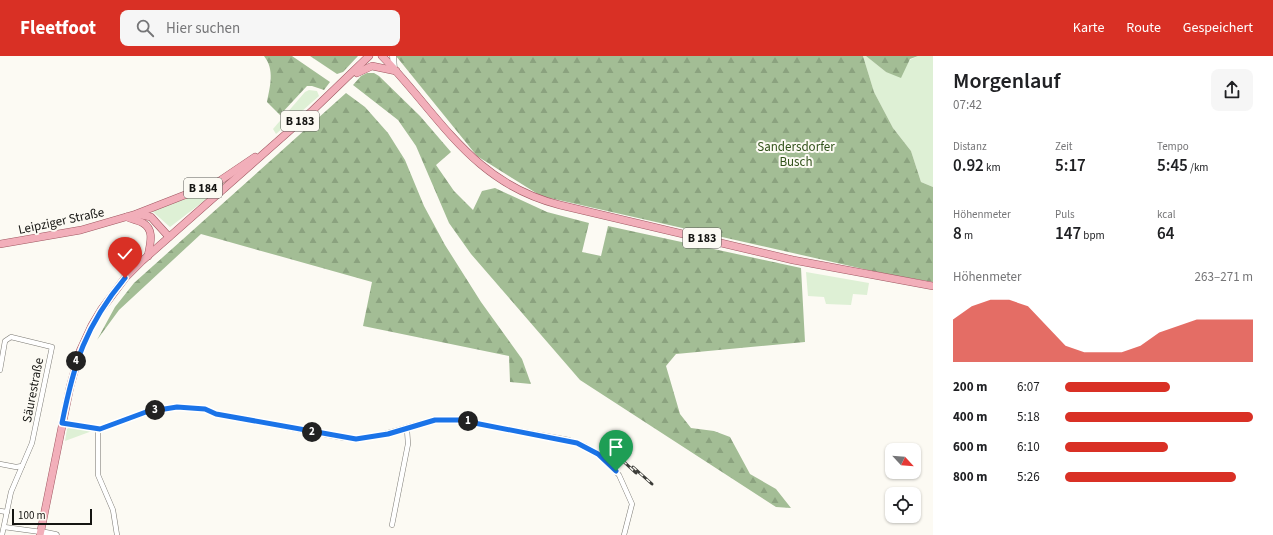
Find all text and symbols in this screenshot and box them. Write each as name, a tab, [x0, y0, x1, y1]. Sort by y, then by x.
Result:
search box	[120, 10, 400, 46]
text: Fleetfoot	[20, 15, 96, 42]
icon: search	[134, 17, 156, 39]
text: Hier suchen	[166, 18, 240, 39]
text: Karte	[1073, 18, 1104, 38]
text: Route	[1126, 18, 1161, 38]
text: Gespeichert	[1183, 18, 1253, 38]
text: Morgenlauf	[953, 65, 1061, 97]
button: share	[1211, 69, 1253, 111]
text: 07:42	[953, 96, 982, 114]
road number: B 183	[281, 111, 319, 131]
park label: Sandersdorfer Busch	[757, 138, 835, 171]
text: Distanz	[953, 139, 987, 154]
text: Zeit	[1055, 139, 1073, 154]
text: Tempo	[1157, 139, 1189, 154]
text: 0.92	[953, 154, 984, 178]
text: 5:17	[1055, 154, 1086, 178]
text: 5:45	[1157, 154, 1188, 178]
text: km	[984, 160, 1001, 175]
text: /km	[1188, 160, 1208, 175]
road number: B 184	[184, 178, 222, 198]
street label: Leipziger Straße	[17, 203, 106, 239]
text: Höhenmeter	[953, 207, 1011, 222]
text: Puls	[1055, 207, 1075, 222]
text: kcal	[1157, 207, 1176, 222]
text: 8	[953, 222, 962, 246]
text: 147	[1055, 222, 1081, 246]
text: 64	[1157, 222, 1174, 246]
road number: B 183	[683, 228, 721, 248]
text: m	[962, 228, 973, 243]
text: bpm	[1081, 228, 1105, 243]
pin	[108, 237, 142, 278]
icon: check	[114, 243, 136, 265]
text: Höhenmeter	[953, 268, 1021, 286]
text: 263–271 m	[1195, 268, 1253, 286]
pin: 4	[66, 351, 86, 371]
text: 4	[73, 353, 79, 368]
street label: Säurestraße	[18, 356, 48, 424]
text: 200 m	[953, 378, 987, 396]
text: 6:07	[1017, 378, 1040, 396]
pin: 3	[145, 400, 165, 420]
text: 3	[152, 402, 158, 417]
text: 400 m	[953, 408, 987, 426]
text: 5:18	[1017, 408, 1040, 426]
pin: 1	[458, 411, 478, 431]
text: 1	[465, 413, 471, 428]
pin: 2	[302, 422, 322, 442]
text: 2	[309, 424, 315, 439]
pin	[599, 430, 633, 471]
icon: arrive	[605, 436, 627, 458]
text: 600 m	[953, 438, 987, 456]
text: 6:10	[1017, 438, 1040, 456]
north arrow	[885, 443, 921, 479]
map controls	[885, 443, 921, 523]
text: 800 m	[953, 468, 987, 486]
text: 5:26	[1017, 468, 1040, 486]
button: locate	[885, 487, 921, 523]
scale bar	[12, 507, 92, 526]
text: 100 m	[18, 508, 46, 523]

